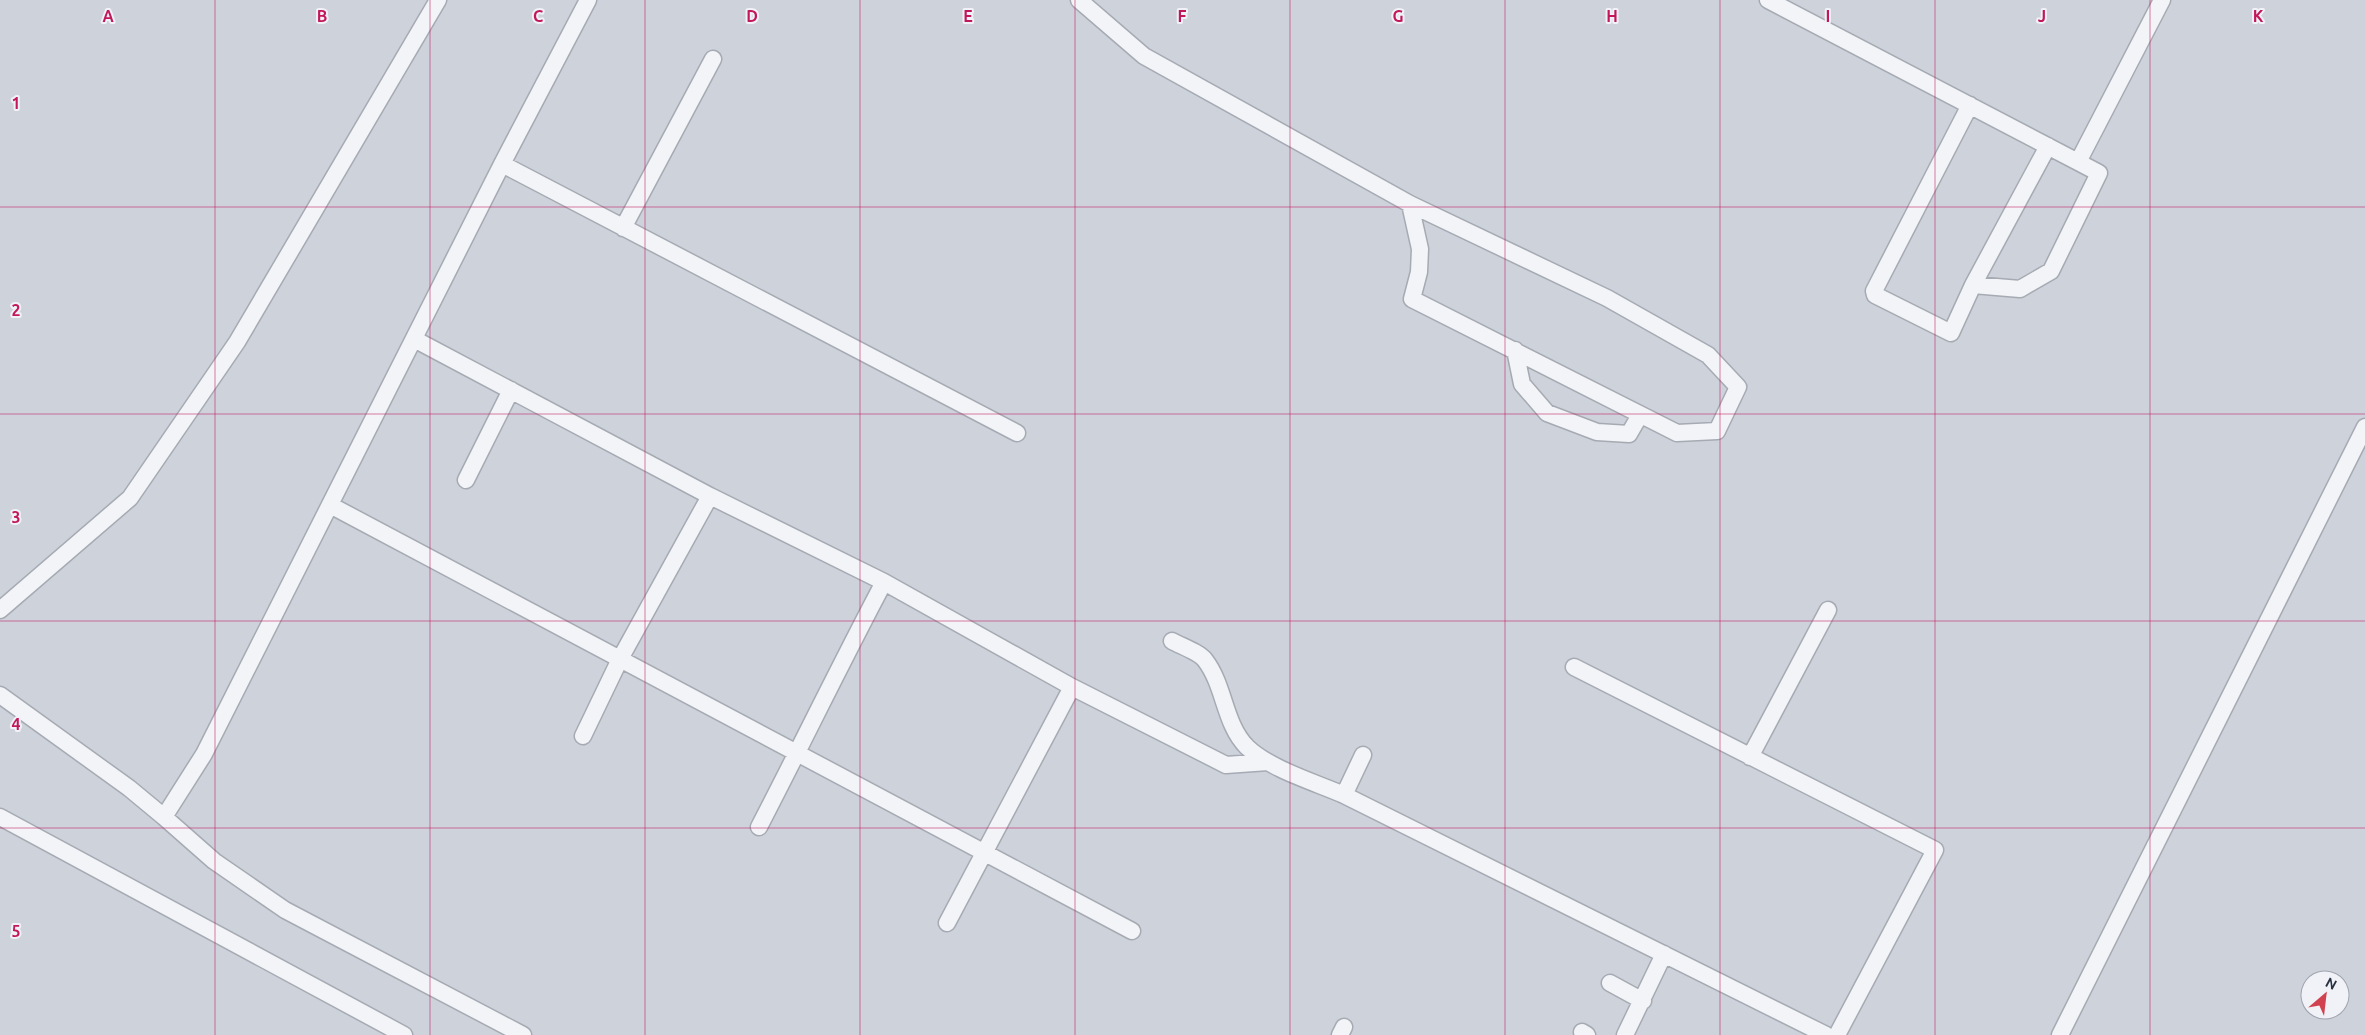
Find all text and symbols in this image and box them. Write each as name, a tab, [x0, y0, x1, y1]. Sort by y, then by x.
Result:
text: A	[102, 7, 114, 25]
text: B	[317, 7, 327, 25]
text: C	[533, 7, 543, 25]
text: D	[746, 7, 758, 25]
text: E	[963, 7, 973, 25]
text: F	[1178, 7, 1187, 25]
text: G	[1392, 7, 1404, 25]
text: H	[1606, 7, 1618, 25]
text: I	[1826, 7, 1830, 25]
text: J	[2038, 7, 2046, 25]
text: K	[2253, 7, 2264, 25]
text: 1	[11, 94, 21, 112]
text: 2	[11, 301, 21, 319]
text: 3	[11, 508, 21, 526]
text: 4	[11, 715, 21, 733]
text: 5	[11, 922, 21, 940]
north arrow	[2300, 970, 2350, 1020]
text: N	[2323, 974, 2339, 993]

